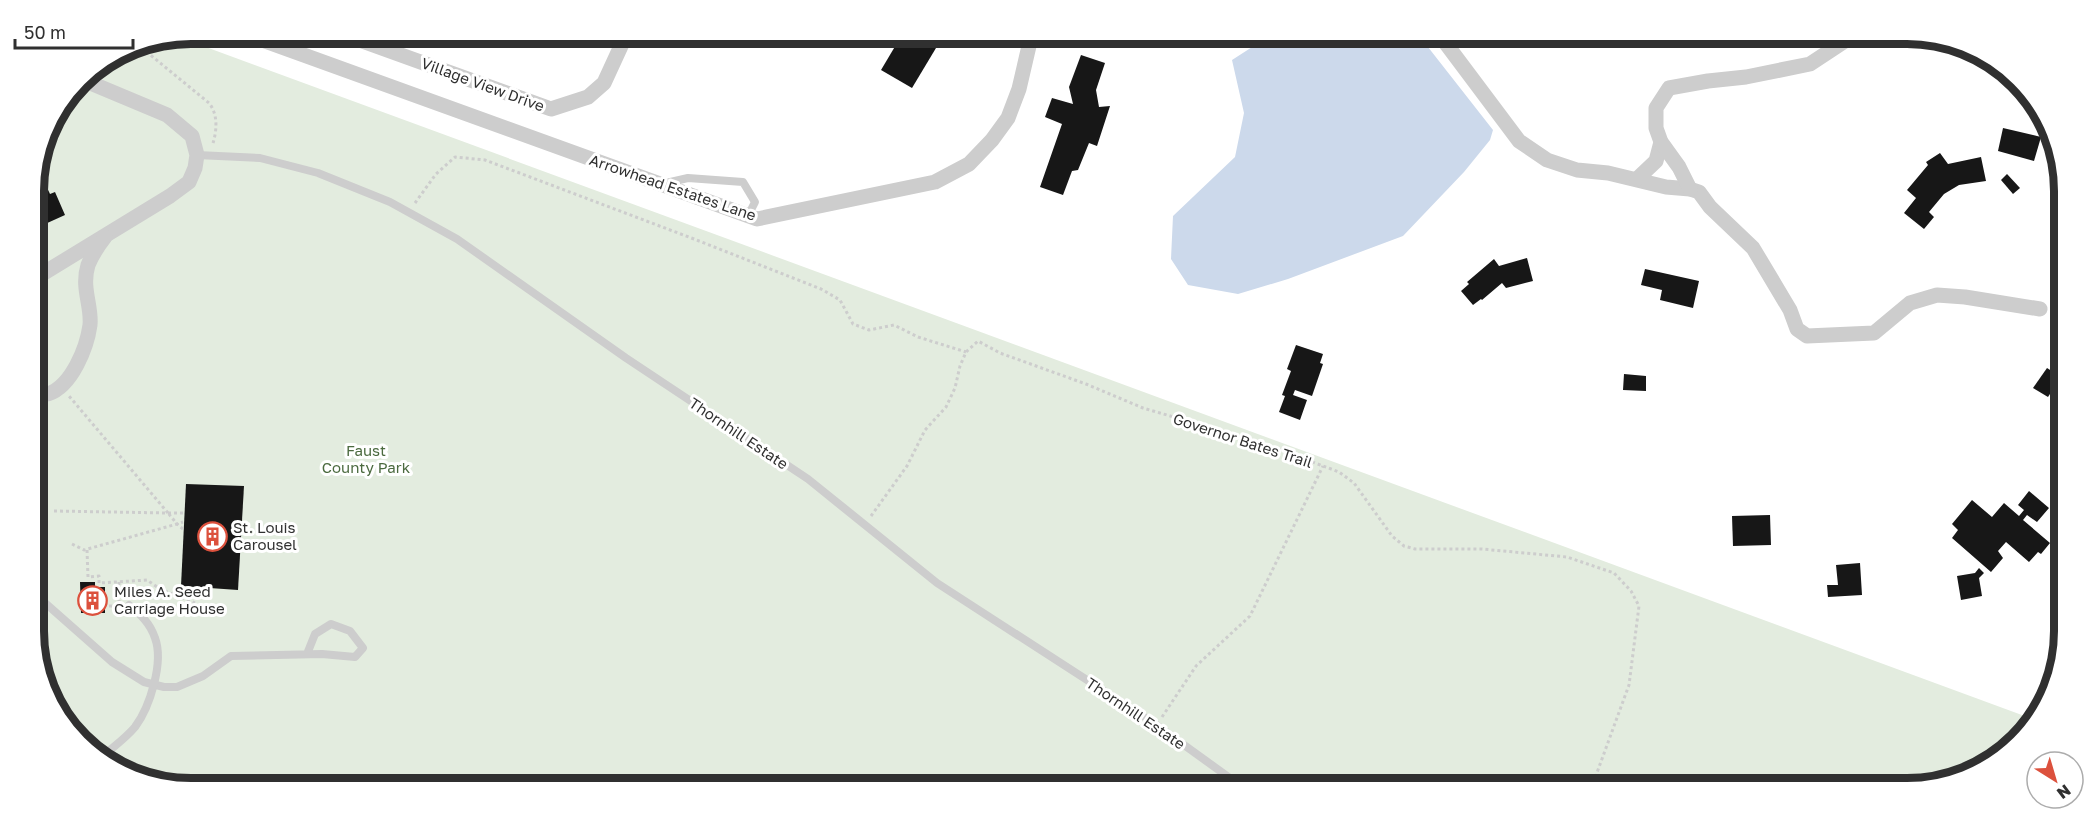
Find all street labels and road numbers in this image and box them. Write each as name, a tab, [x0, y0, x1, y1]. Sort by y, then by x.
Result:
street label: Village View Drive	[419, 53, 547, 115]
street label: Arrowhead Estates Lane	[587, 150, 759, 224]
street label: Thornhill Estate	[686, 393, 792, 473]
street label: Governor Bates Trail	[1171, 409, 1315, 471]
street label: Thornhill Estate	[1083, 673, 1189, 753]

